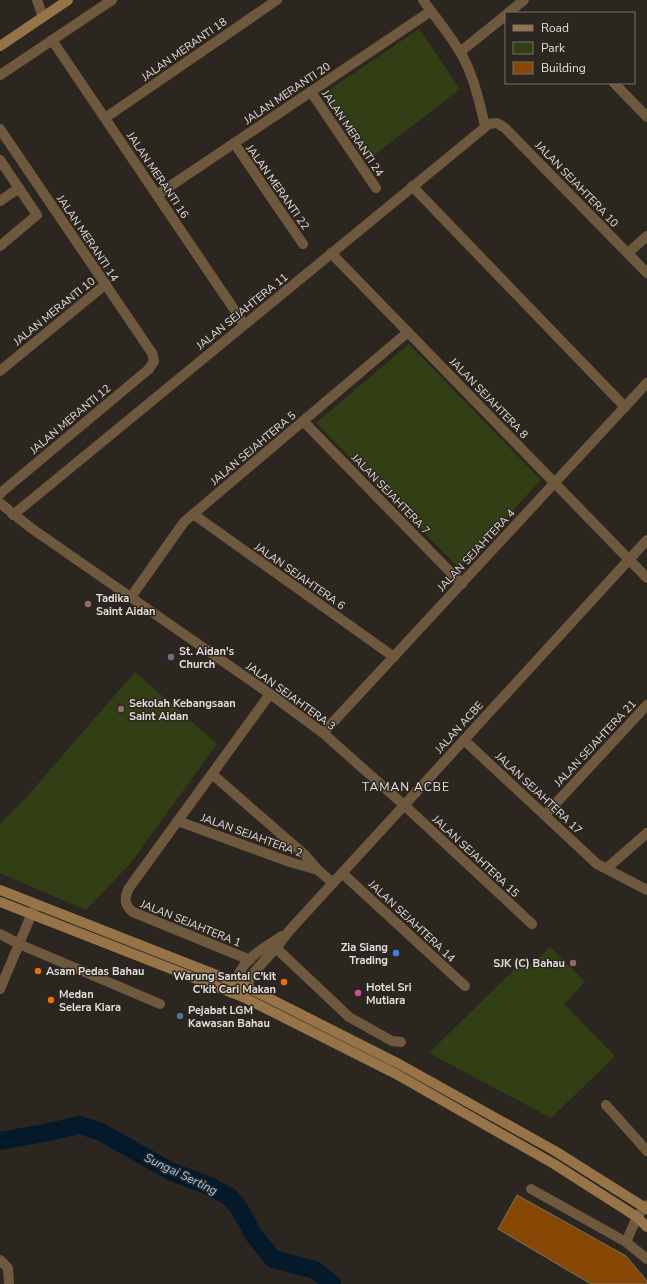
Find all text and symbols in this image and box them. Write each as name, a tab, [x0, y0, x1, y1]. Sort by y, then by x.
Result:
legend	[505, 12, 635, 84]
street label: JALAN MERANTI 18	[138, 14, 230, 85]
text: Road	[541, 20, 569, 36]
text: Park	[541, 40, 566, 56]
street label: JALAN MERANTI 20	[240, 59, 334, 128]
text: Building	[541, 60, 586, 76]
street label: JALAN MERANTI 24	[318, 86, 387, 180]
street label: JALAN MERANTI 16	[123, 128, 192, 222]
street label: JALAN SEJAHTERA 10	[531, 137, 622, 231]
street label: JALAN MERANTI 22	[242, 141, 313, 233]
street label: JALAN MERANTI 14	[53, 191, 122, 285]
street label: JALAN SEJAHTERA 11	[193, 270, 291, 354]
street label: JALAN MERANTI 10	[10, 274, 99, 350]
street label: JALAN SEJAHTERA 8	[445, 354, 532, 442]
street label: JALAN MERANTI 12	[26, 381, 114, 458]
street label: JALAN SEJAHTERA 5	[207, 408, 300, 489]
street label: JALAN SEJAHTERA 7	[347, 450, 433, 538]
street label: JALAN SEJAHTERA 4	[434, 506, 519, 595]
street label: JALAN SEJAHTERA 6	[251, 539, 348, 614]
place label: Tadika Saint Aidan	[96, 591, 155, 619]
marker: Tadika Saint Aidan	[83, 599, 93, 609]
place label: St. Aidan's Church	[179, 644, 234, 672]
marker: St. Aidan's Church	[166, 652, 176, 662]
street label: JALAN SEJAHTERA 3	[242, 658, 338, 734]
place label: Sekolah Kebangsaan Saint Aidan	[129, 696, 236, 724]
street label: JALAN SEJAHTERA 21	[550, 697, 640, 791]
street label: JALAN ACBE	[431, 698, 487, 757]
marker: Sekolah Kebangsaan Saint Aidan	[116, 704, 126, 714]
street label: JALAN SEJAHTERA 17	[491, 748, 585, 838]
district label: TAMAN ACBE	[362, 779, 450, 795]
street label: JALAN SEJAHTERA 2	[198, 810, 305, 861]
street label: JALAN SEJAHTERA 15	[428, 811, 523, 901]
street label: JALAN SEJAHTERA 14	[364, 876, 459, 966]
street label: JALAN SEJAHTERA 1	[137, 896, 243, 950]
place label: Zia Siang Trading	[341, 940, 388, 968]
marker: Zia Siang Trading	[391, 948, 401, 958]
place label: SJK (C) Bahau	[493, 956, 565, 971]
marker: SJK (C) Bahau	[568, 958, 578, 968]
place label: Asam Pedas Bahau	[46, 964, 144, 979]
marker: Asam Pedas Bahau	[33, 966, 43, 976]
place label: Warung Santai C'kit C'kit Cari Makan	[173, 969, 277, 997]
marker: Warung Santai C'kit C'kit Cari Makan	[279, 977, 289, 987]
place label: Hotel Sri Mutiara	[366, 980, 412, 1008]
place label: Medan Selera Kiara	[59, 987, 121, 1015]
marker: Hotel Sri Mutiara	[353, 988, 363, 998]
marker: Medan Selera Kiara	[46, 995, 56, 1005]
place label: Pejabat LGM Kawasan Bahau	[188, 1003, 270, 1031]
marker: Pejabat LGM Kawasan Bahau	[175, 1011, 185, 1021]
water label: Sungai Serting	[142, 1149, 220, 1199]

